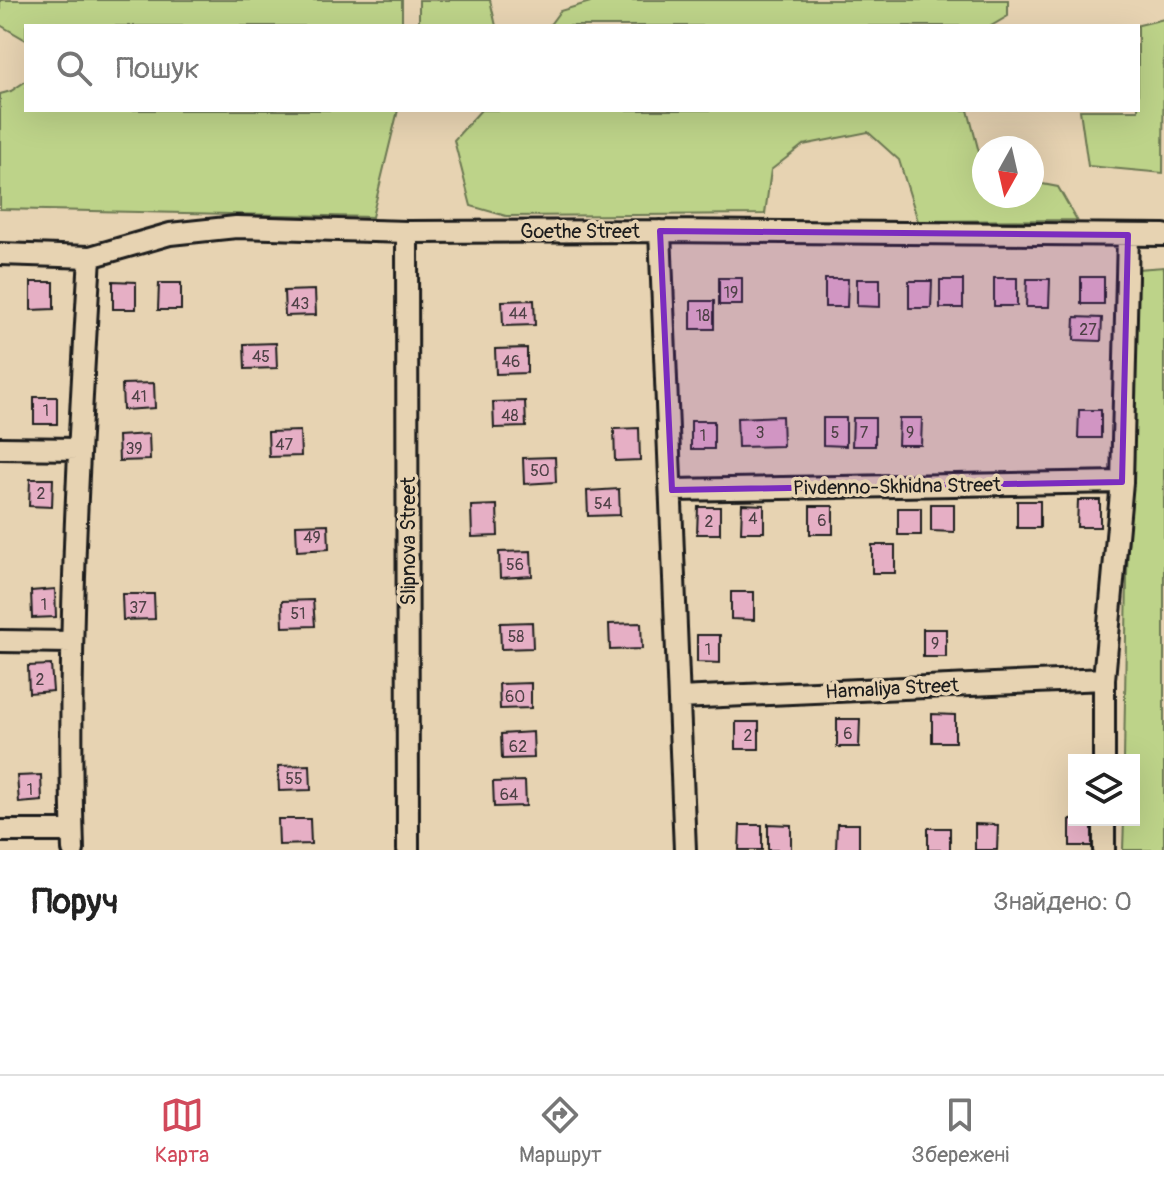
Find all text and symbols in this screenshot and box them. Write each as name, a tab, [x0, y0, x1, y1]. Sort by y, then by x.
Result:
search box	[24, 24, 1140, 112]
icon: search	[52, 46, 96, 90]
text: Пошук	[116, 50, 200, 87]
north arrow	[972, 136, 1044, 208]
street label: Goethe Street	[520, 219, 641, 244]
house number: 19	[724, 283, 738, 303]
house number: 43	[291, 294, 309, 314]
house number: 44	[509, 304, 527, 324]
house number: 18	[696, 306, 710, 326]
house number: 27	[1079, 320, 1097, 340]
house number: 45	[252, 347, 270, 367]
house number: 46	[502, 352, 520, 372]
house number: 41	[131, 387, 147, 407]
house number: 1	[43, 401, 49, 421]
house number: 48	[501, 406, 519, 426]
house number: 3	[756, 423, 765, 443]
house number: 5	[831, 423, 839, 443]
house number: 7	[860, 423, 869, 443]
house number: 9	[906, 423, 914, 443]
house number: 1	[700, 426, 706, 446]
house number: 47	[275, 435, 293, 455]
house number: 39	[125, 439, 143, 459]
house number: 50	[530, 461, 550, 481]
street label: Pivdenno-Skhidna Street	[793, 472, 1002, 501]
street label: Slipnova Street	[396, 476, 421, 605]
house number: 2	[37, 484, 46, 504]
house number: 54	[594, 494, 612, 514]
house number: 4	[748, 509, 758, 529]
house number: 6	[817, 511, 827, 531]
house number: 2	[705, 512, 714, 532]
house number: 49	[303, 528, 321, 548]
house number: 56	[506, 555, 524, 575]
house number: 1	[41, 595, 47, 615]
house number: 37	[129, 598, 147, 618]
house number: 51	[291, 604, 305, 624]
house number: 58	[508, 627, 524, 647]
house number: 9	[931, 634, 939, 654]
house number: 1	[705, 640, 711, 660]
house number: 2	[36, 670, 45, 690]
street label: Hamaliya Street	[825, 672, 960, 704]
house number: 60	[505, 687, 525, 707]
house number: 6	[843, 724, 853, 744]
house number: 2	[744, 726, 753, 746]
house number: 62	[509, 737, 527, 757]
map controls	[1068, 754, 1140, 826]
button: layers	[1068, 754, 1140, 826]
house number: 55	[285, 769, 303, 789]
house number: 1	[27, 780, 33, 800]
house number: 64	[500, 785, 518, 805]
text: Поруч	[32, 881, 118, 924]
text: Знайдено: 0	[993, 886, 1132, 918]
tab: Карта	[155, 1093, 209, 1169]
tab: Маршрут	[519, 1093, 602, 1169]
tab: Збережені	[911, 1093, 1009, 1169]

